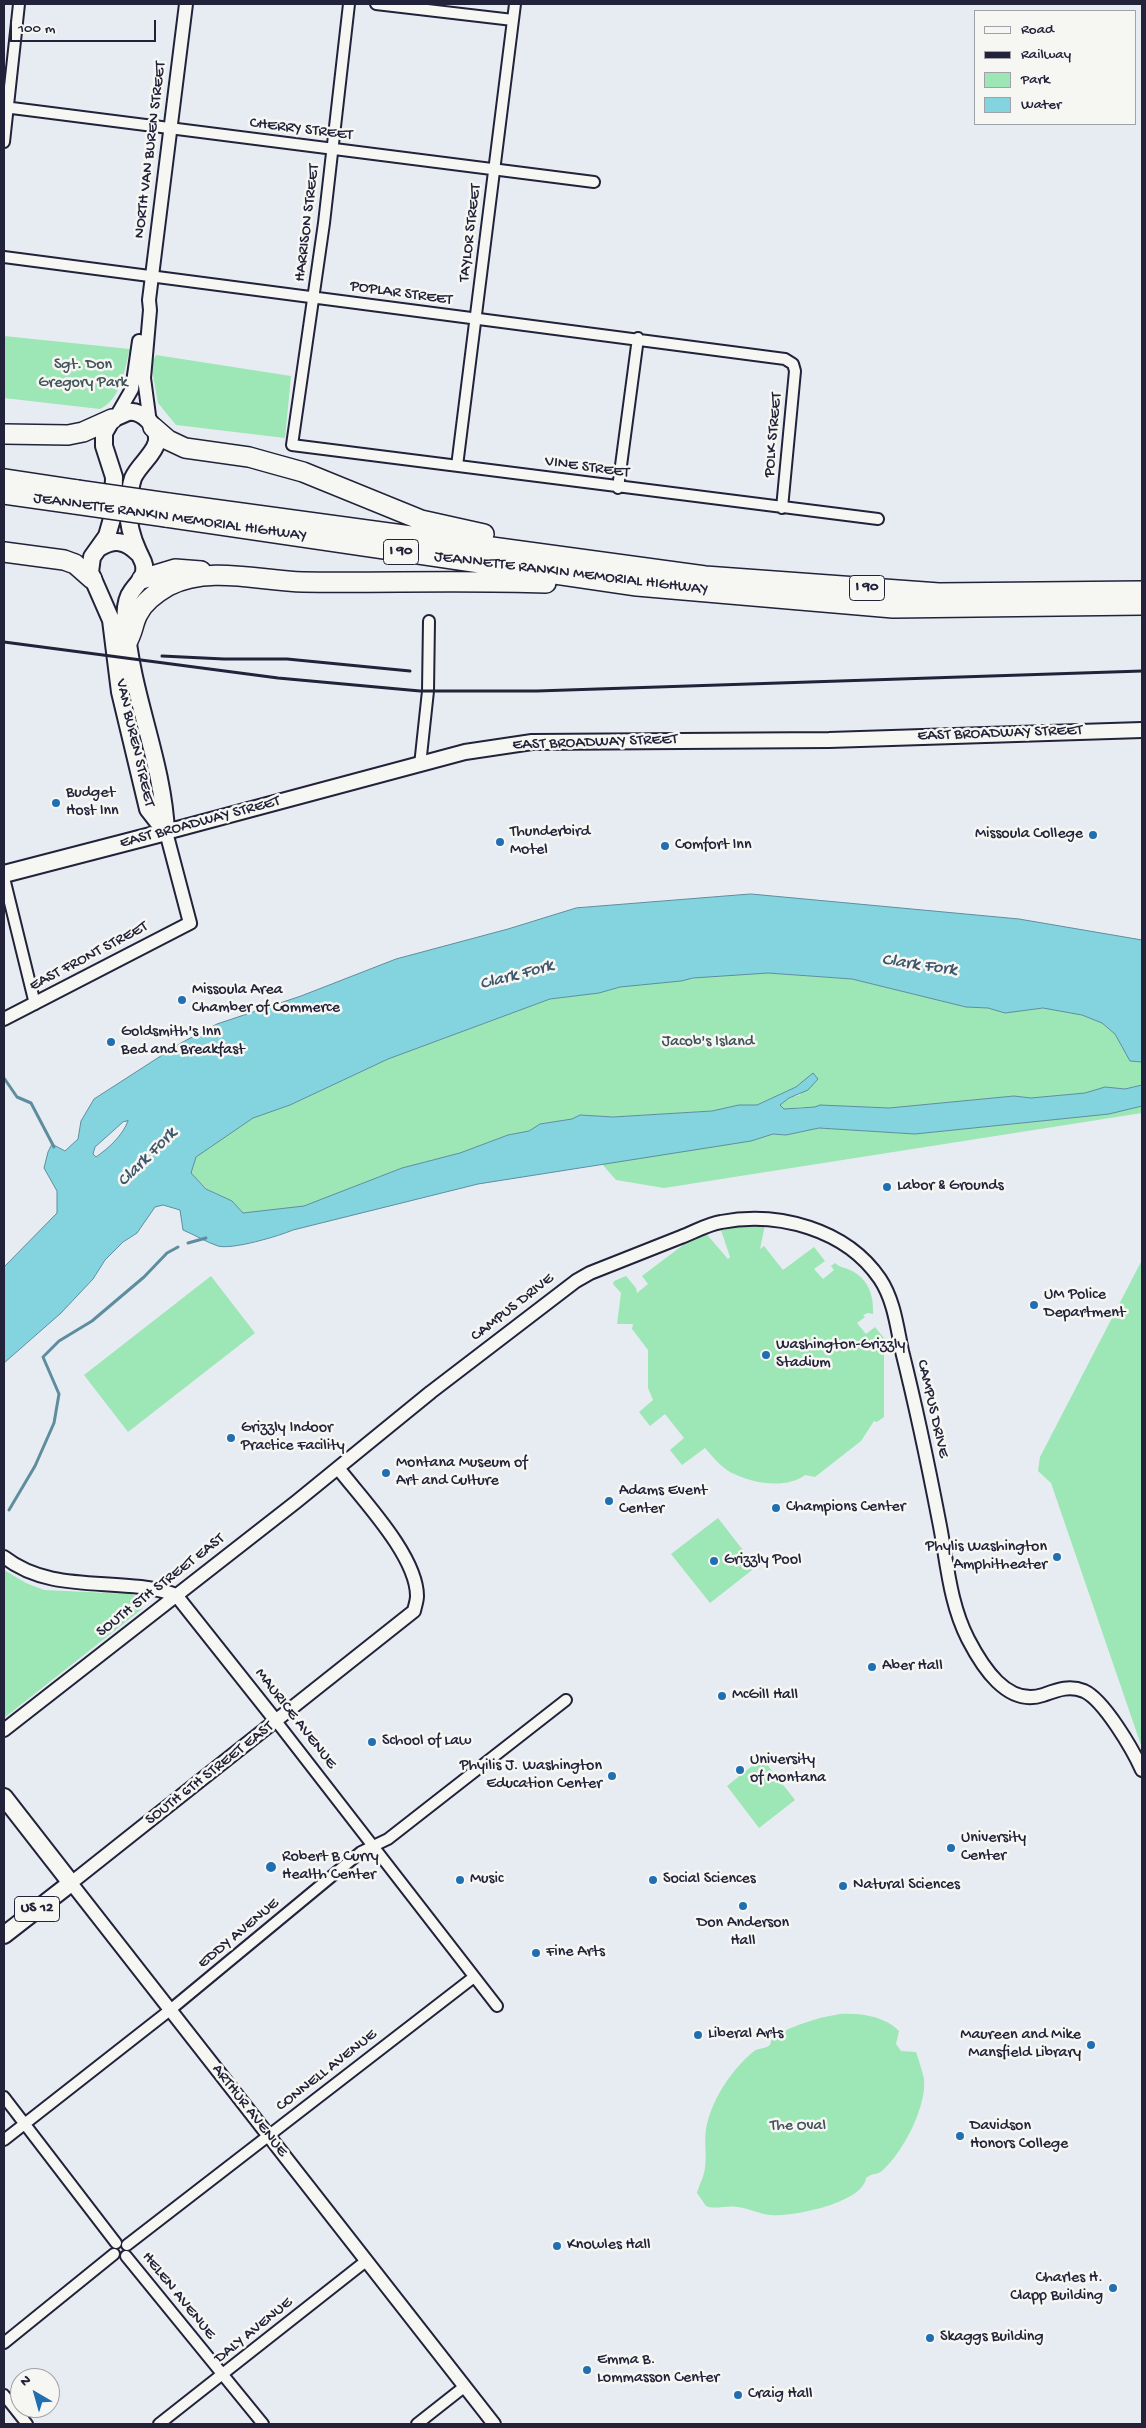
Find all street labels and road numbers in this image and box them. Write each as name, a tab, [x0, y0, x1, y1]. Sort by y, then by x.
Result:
street label: NORTH VAN BUREN STREET	[131, 60, 171, 240]
street label: CHERRY STREET	[248, 114, 354, 146]
street label: HARRISON STREET	[291, 163, 325, 283]
street label: TAYLOR STREET	[455, 183, 487, 283]
street label: POPLAR STREET	[349, 277, 453, 311]
street label: POLK STREET	[761, 392, 787, 478]
street label: VINE STREET	[544, 453, 630, 483]
street label: JEANNETTE RANKIN MEMORIAL HIGHWAY	[32, 489, 308, 547]
road number: I 90	[384, 540, 418, 564]
street label: JEANNETTE RANKIN MEMORIAL HIGHWAY	[433, 548, 709, 600]
road number: I 90	[850, 576, 884, 600]
street label: VAN BUREN STREET	[110, 677, 158, 809]
street label: EAST BROADWAY STREET	[917, 722, 1083, 746]
street label: EAST BROADWAY STREET	[512, 731, 678, 755]
street label: EAST BROADWAY STREET	[118, 792, 282, 854]
street label: EAST FRONT STREET	[26, 918, 152, 996]
street label: CAMPUS DRIVE	[468, 1270, 558, 1346]
street label: CAMPUS DRIVE	[911, 1358, 953, 1460]
street label: SOUTH 5TH STREET EAST	[93, 1530, 229, 1642]
street label: MAURICE AVENUE	[250, 1665, 340, 1773]
street label: SOUTH 6TH STREET EAST	[142, 1718, 278, 1830]
street label: EDDY AVENUE	[195, 1895, 283, 1973]
road number: US 12	[15, 1896, 60, 1922]
street label: CONNELL AVENUE	[273, 2026, 381, 2116]
street label: ARTHUR AVENUE	[207, 2061, 291, 2161]
street label: HELEN AVENUE	[137, 2248, 219, 2344]
street label: DALY AVENUE	[211, 2294, 297, 2368]

